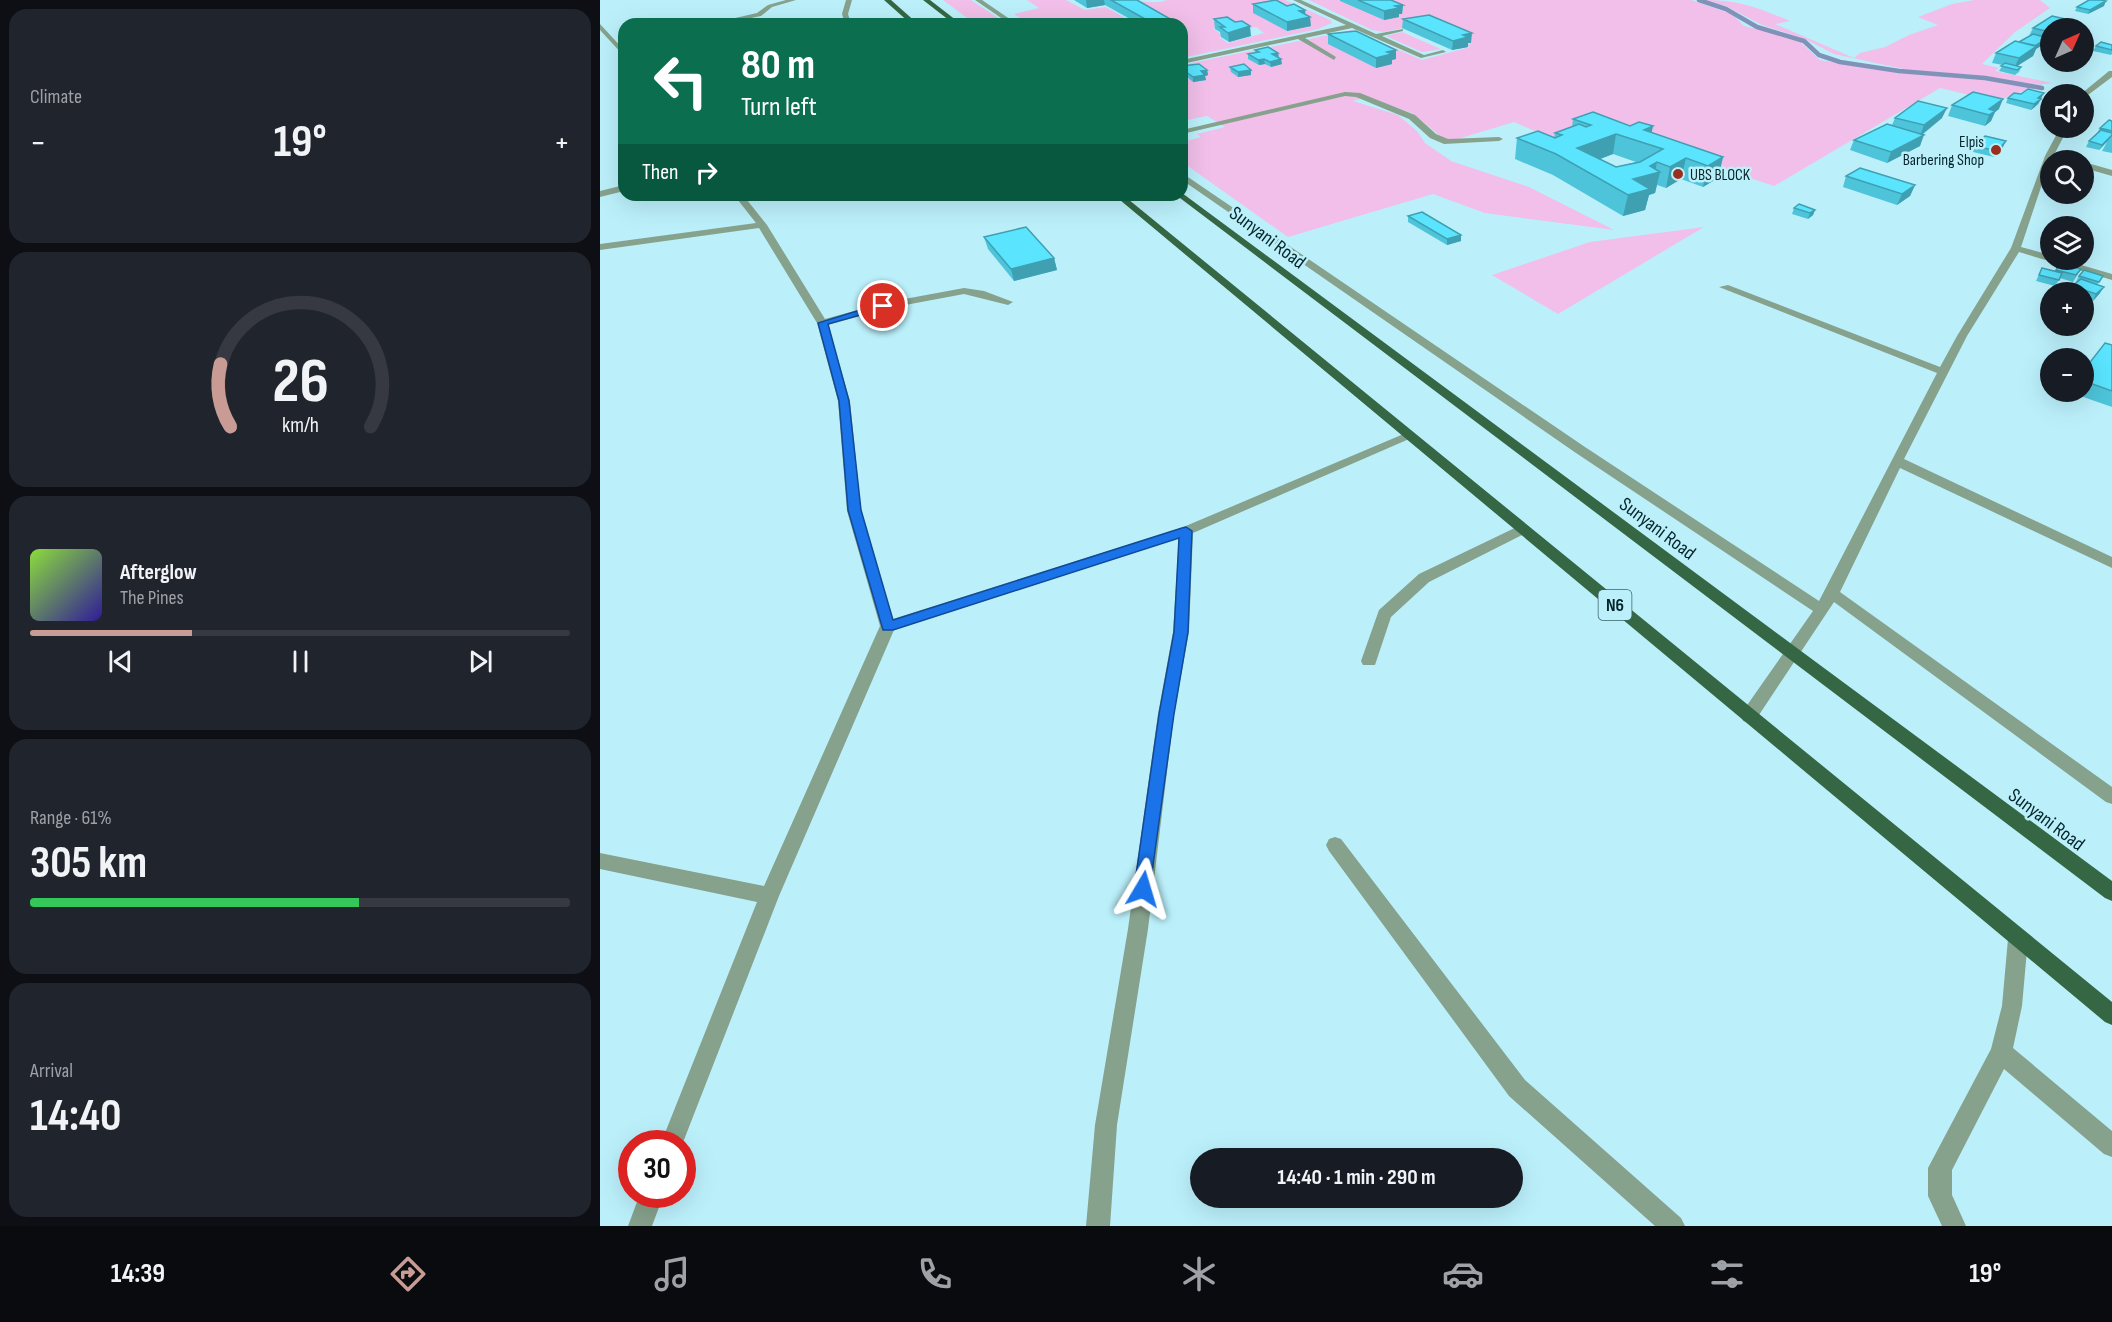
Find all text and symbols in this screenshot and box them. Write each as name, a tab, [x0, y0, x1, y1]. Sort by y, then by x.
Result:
north arrow	[2040, 18, 2094, 72]
map controls	[2040, 18, 2094, 402]
text: 80 m	[741, 40, 815, 91]
icon: left	[642, 42, 720, 120]
button: sound	[2040, 84, 2094, 138]
text: Climate	[30, 85, 82, 109]
text: Turn left	[741, 91, 817, 123]
text: 19°	[273, 115, 327, 170]
text: −	[30, 123, 46, 163]
text: +	[554, 123, 570, 163]
place label: Elpis Barbering Shop	[1903, 133, 1984, 170]
marker: Elpis Barbering Shop	[1989, 143, 2003, 157]
button: search	[2040, 150, 2094, 204]
icon: right	[690, 156, 723, 189]
text: Then	[642, 159, 678, 186]
place label: UBS BLOCK	[1690, 166, 1751, 185]
marker: UBS BLOCK	[1671, 167, 1685, 181]
street label: Sunyani Road	[1225, 201, 1310, 274]
button: layers	[2040, 216, 2094, 270]
pin	[857, 280, 908, 331]
button: +	[2040, 282, 2094, 336]
icon: arrive	[866, 289, 899, 322]
text: 26	[272, 345, 328, 420]
button: −	[2040, 348, 2094, 402]
text: km/h	[281, 413, 319, 438]
street label: Sunyani Road	[1615, 492, 1700, 565]
text: Afterglow	[120, 559, 197, 586]
text: The Pines	[120, 586, 184, 610]
road number: N6	[1598, 590, 1632, 620]
icon: previous	[104, 645, 137, 678]
icon: pause	[284, 645, 317, 678]
icon: next	[464, 645, 497, 678]
street label: Sunyani Road	[2004, 783, 2089, 856]
text: Range · 61%	[30, 806, 112, 830]
text: 305 km	[30, 836, 147, 891]
position arrow	[1111, 857, 1175, 921]
text: Arrival	[30, 1059, 73, 1083]
text: 14:40	[30, 1089, 121, 1144]
speed limit sign: 30	[618, 1130, 696, 1208]
text: 14:40 · 1 min · 290 m	[1277, 1164, 1436, 1191]
icon: directions	[387, 1253, 429, 1295]
icon: music	[651, 1253, 693, 1295]
icon: phone	[914, 1253, 956, 1295]
icon: climate	[1178, 1253, 1220, 1295]
icon: car	[1442, 1253, 1484, 1295]
icon: filters	[1706, 1253, 1748, 1295]
text: 14:39	[111, 1258, 165, 1290]
text: 19°	[1969, 1258, 2001, 1290]

